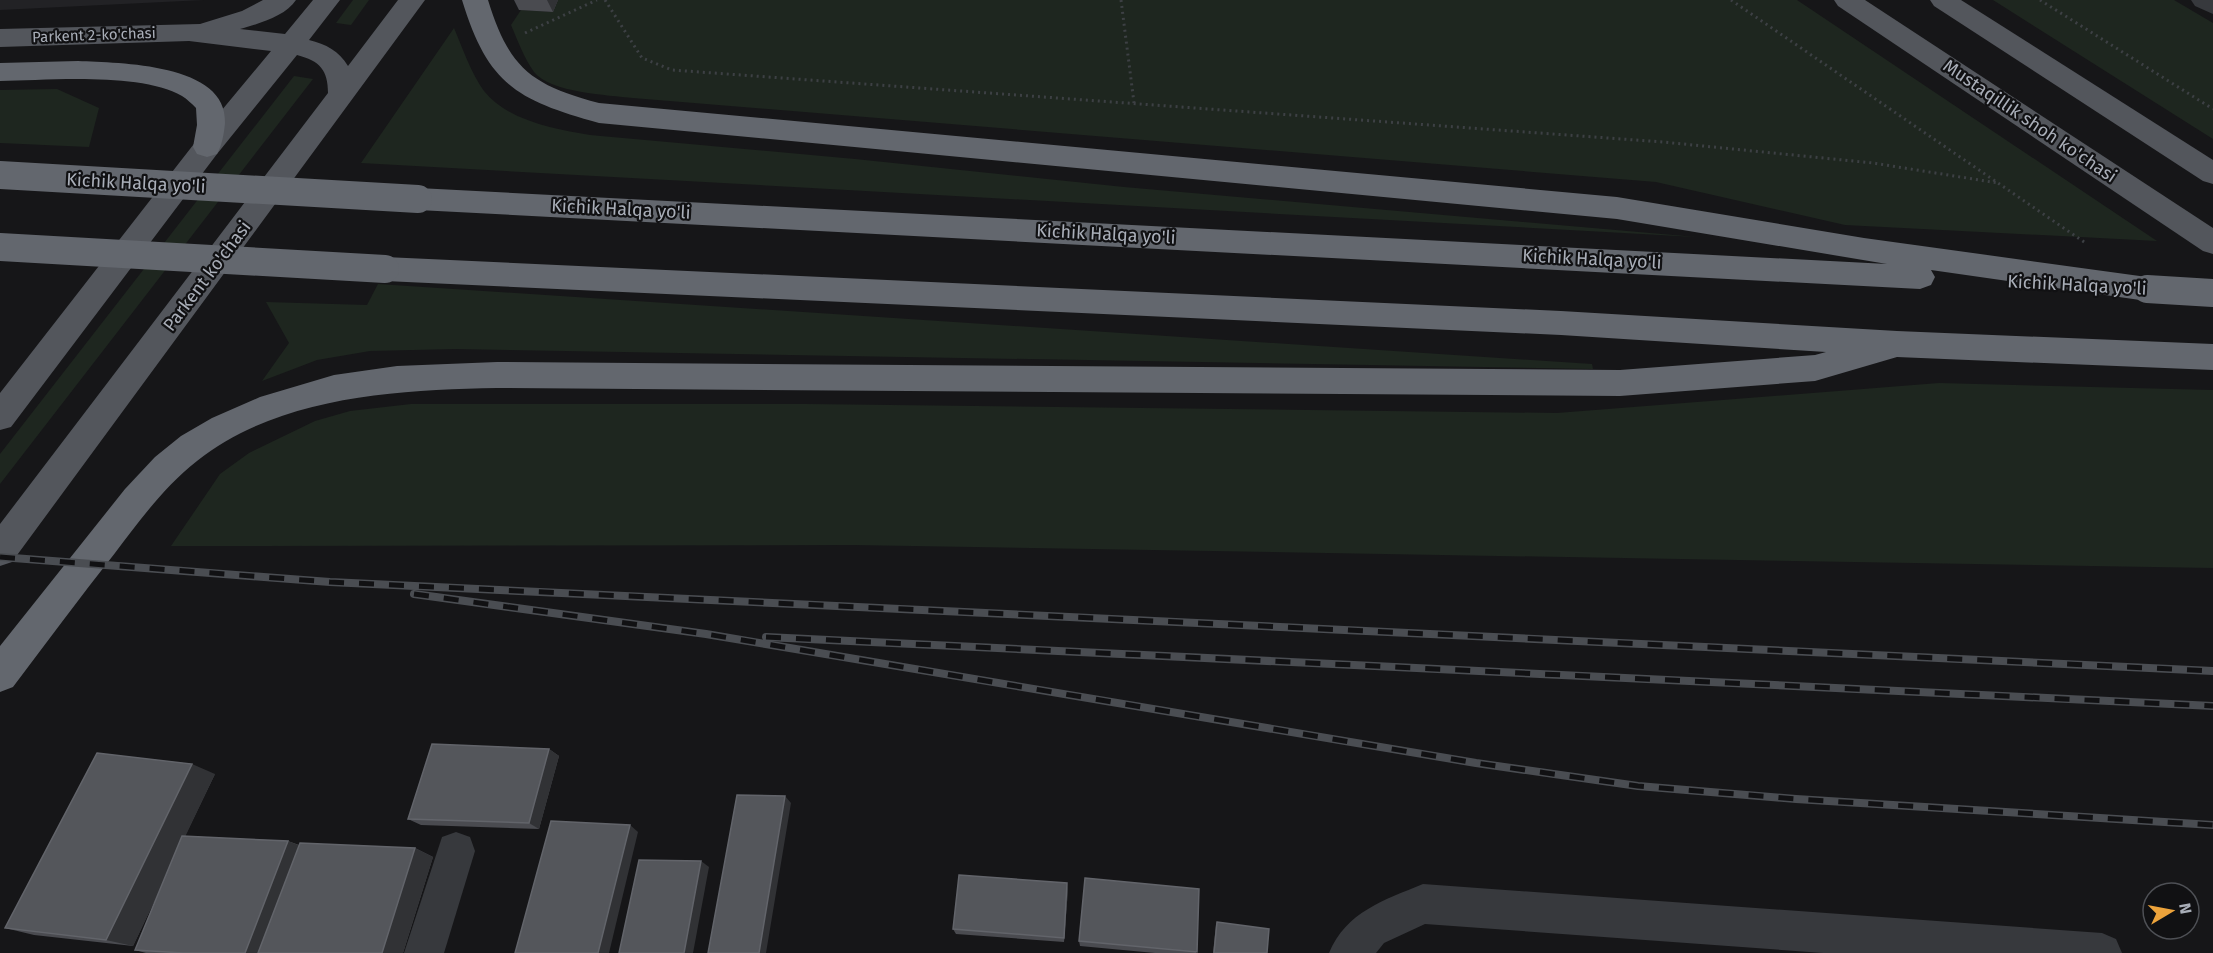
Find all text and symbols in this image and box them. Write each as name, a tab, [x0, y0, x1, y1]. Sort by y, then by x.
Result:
street label: Parkent 2-ko'chasi	[32, 24, 156, 46]
street label: Mustaqillik shoh ko'chasi	[1939, 55, 2121, 187]
street label: Kichik Halqa yo'li	[66, 168, 206, 198]
street label: Kichik Halqa yo'li	[551, 194, 691, 224]
street label: Parkent ko'chasi	[158, 217, 256, 335]
street label: Kichik Halqa yo'li	[1036, 219, 1176, 249]
street label: Kichik Halqa yo'li	[1522, 244, 1662, 274]
street label: Kichik Halqa yo'li	[2007, 270, 2147, 300]
north arrow	[2141, 881, 2201, 941]
text: N	[2175, 902, 2196, 915]

